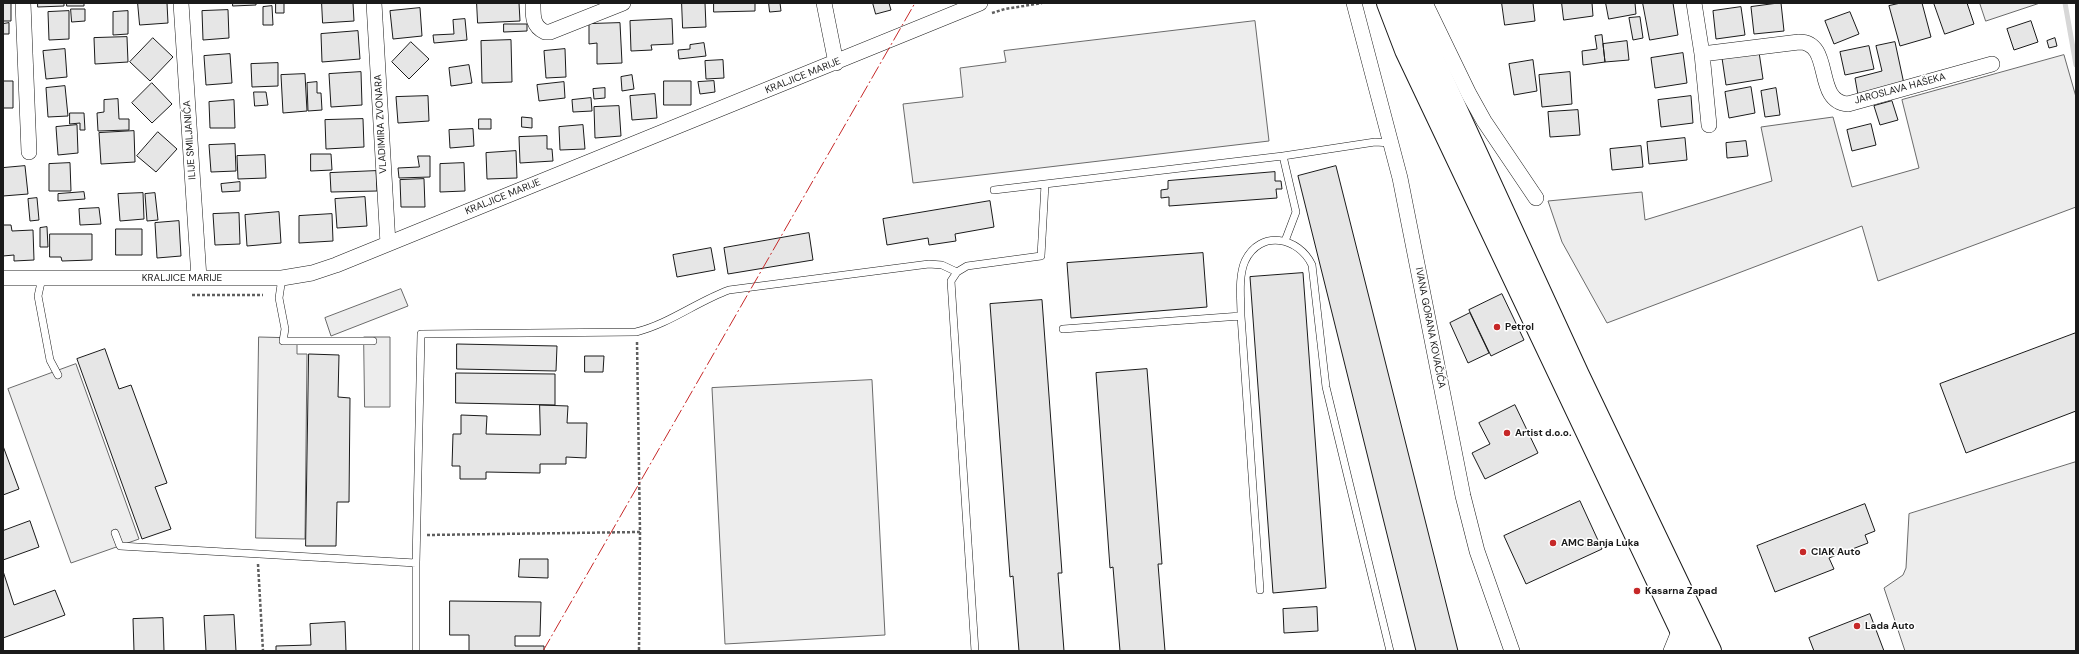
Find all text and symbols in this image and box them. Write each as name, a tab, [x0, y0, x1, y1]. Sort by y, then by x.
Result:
street label: KRALJICE MARIJE	[763, 55, 843, 97]
street label: JAROSLAVA HAŠEKA	[1853, 71, 1947, 107]
street label: VLADIMIRA ZVONARA	[372, 74, 390, 174]
street label: ILIJE SMILJANIĆA	[181, 100, 199, 180]
street label: KRALJICE MARIJE	[463, 176, 543, 218]
street label: IVANA GORANA KOVAČIĆA	[1412, 266, 1448, 390]
street label: KRALJICE MARIJE	[142, 272, 222, 284]
place label: Petrol	[1505, 321, 1534, 333]
marker: Petrol	[1492, 322, 1502, 332]
place label: Artist d.o.o.	[1515, 427, 1571, 439]
marker: Artist d.o.o.	[1502, 428, 1512, 438]
place label: AMC Banja Luka	[1561, 537, 1639, 549]
marker: AMC Banja Luka	[1548, 538, 1558, 548]
place label: CIAK Auto	[1811, 546, 1861, 558]
marker: CIAK Auto	[1798, 547, 1808, 557]
place label: Kasarna Zapad	[1645, 585, 1717, 597]
marker: Kasarna Zapad	[1632, 586, 1642, 596]
place label: Lada Auto	[1865, 620, 1915, 632]
marker: Lada Auto	[1852, 621, 1862, 631]

